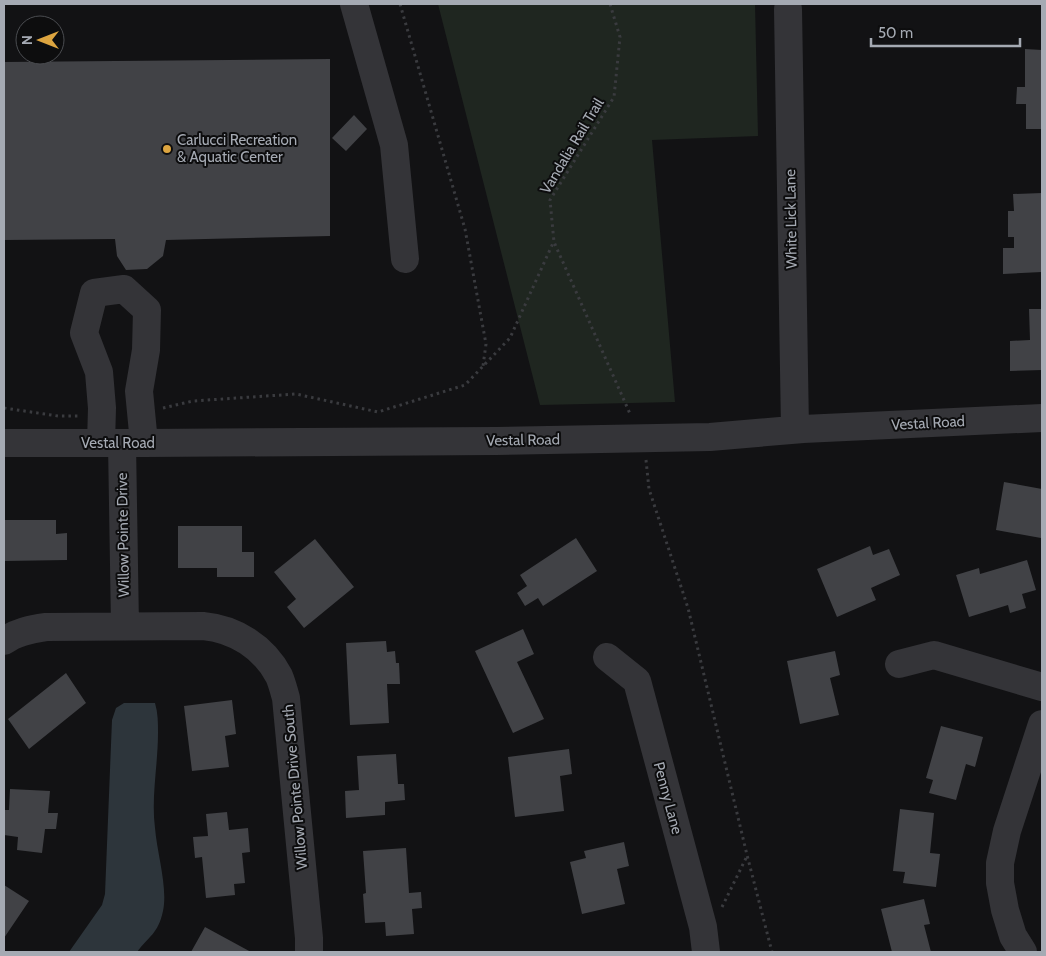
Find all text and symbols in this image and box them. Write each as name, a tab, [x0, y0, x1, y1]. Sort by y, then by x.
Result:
north arrow	[15, 15, 65, 65]
scale bar	[871, 15, 1020, 47]
text: 50 m	[878, 24, 913, 42]
text: N	[18, 35, 36, 45]
street label: Vandalia Rail Trail	[536, 94, 608, 197]
place label: Carlucci Recreation & Aquatic Center	[177, 131, 297, 166]
marker: Carlucci Recreation & Aquatic Center	[161, 143, 173, 155]
street label: White Lick Lane	[781, 169, 801, 269]
street label: Vestal Road	[891, 412, 965, 434]
street label: Vestal Road	[486, 430, 560, 450]
street label: Vestal Road	[81, 434, 155, 452]
street label: Willow Pointe Drive	[113, 472, 133, 597]
street label: Willow Pointe Drive South	[279, 704, 311, 870]
street label: Penny Lane	[650, 760, 686, 837]

